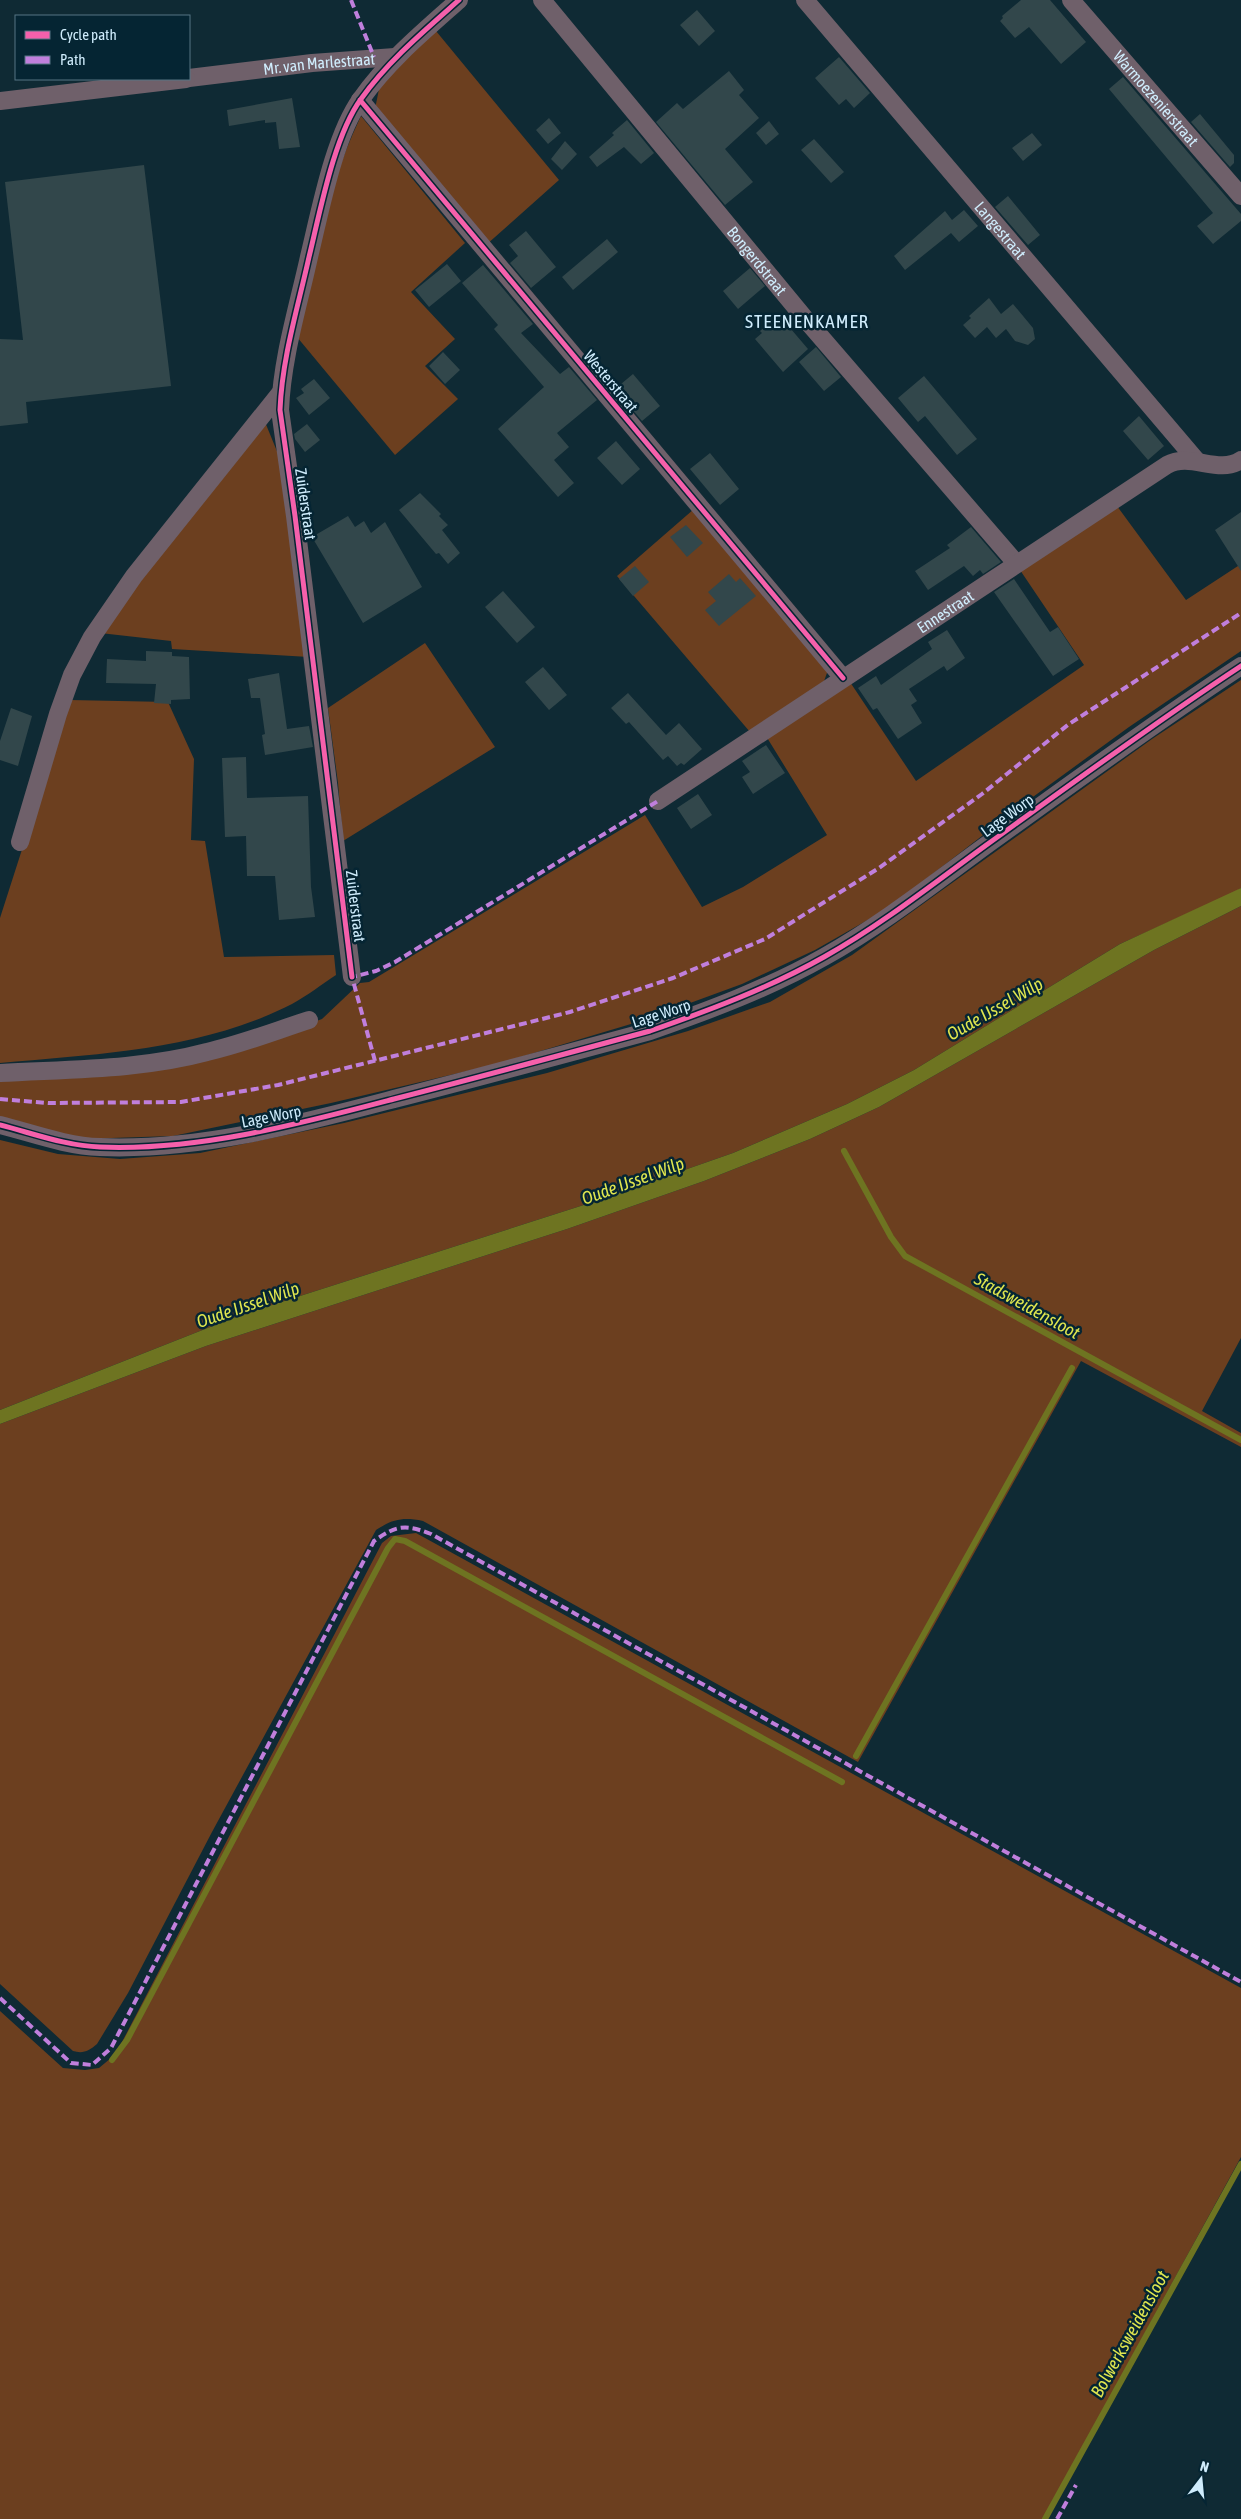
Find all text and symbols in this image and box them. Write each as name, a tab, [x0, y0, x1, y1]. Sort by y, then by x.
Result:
legend	[15, 15, 190, 80]
text: Cycle path	[60, 26, 117, 43]
street label: Warmoezenierstraat	[1110, 47, 1203, 150]
street label: Mr. van Marlestraat	[262, 49, 376, 78]
text: Path	[60, 51, 86, 68]
street label: Langestraat	[971, 198, 1030, 263]
street label: Bongerdstraat	[724, 223, 791, 299]
district label: STEENENKAMER	[745, 310, 869, 332]
street label: Westerstraat	[580, 347, 642, 416]
street label: Zuiderstraat	[292, 467, 320, 541]
street label: Ennestraat	[914, 586, 977, 637]
street label: Lage Worp	[977, 790, 1037, 841]
street label: Zuiderstraat	[343, 869, 369, 943]
water label: Oude IJssel Wilp	[943, 973, 1046, 1044]
street label: Lage Worp	[629, 995, 693, 1032]
street label: Lage Worp	[240, 1101, 303, 1132]
water label: Oude IJssel Wilp	[579, 1152, 687, 1209]
water label: Stadsweidensloot	[970, 1268, 1084, 1344]
water label: Oude IJssel Wilp	[194, 1277, 302, 1332]
water label: Bolwerksweidensloot	[1086, 2266, 1173, 2401]
north arrow	[1176, 2454, 1226, 2504]
text: N	[1198, 2458, 1211, 2475]

